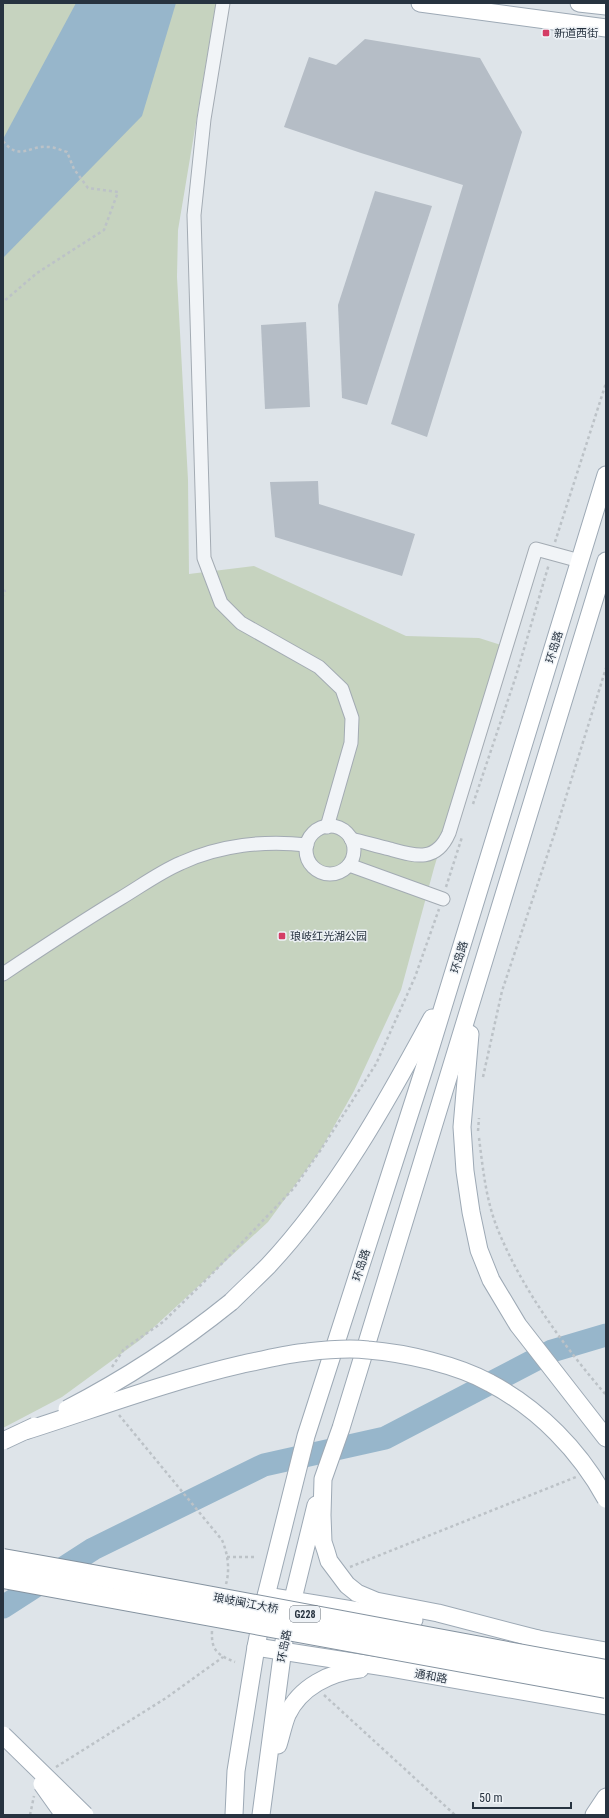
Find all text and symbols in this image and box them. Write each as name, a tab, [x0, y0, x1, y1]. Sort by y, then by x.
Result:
place label: 新道西街	[554, 27, 598, 40]
marker: 新道西街	[541, 28, 551, 38]
street label: 环岛路	[543, 629, 566, 665]
place label: 琅岐红光湖公园	[290, 930, 367, 943]
marker: 琅岐红光湖公园	[277, 931, 287, 941]
street label: 环岛路	[448, 939, 471, 975]
street label: 环岛路	[350, 1247, 373, 1283]
street label: 琅岐闽江大桥	[212, 1591, 280, 1616]
road number: G228	[290, 1606, 320, 1622]
street label: 环岛路	[275, 1629, 294, 1663]
street label: 通和路	[414, 1667, 448, 1686]
scale bar	[473, 1784, 571, 1810]
text: 50 m	[479, 1791, 503, 1805]

